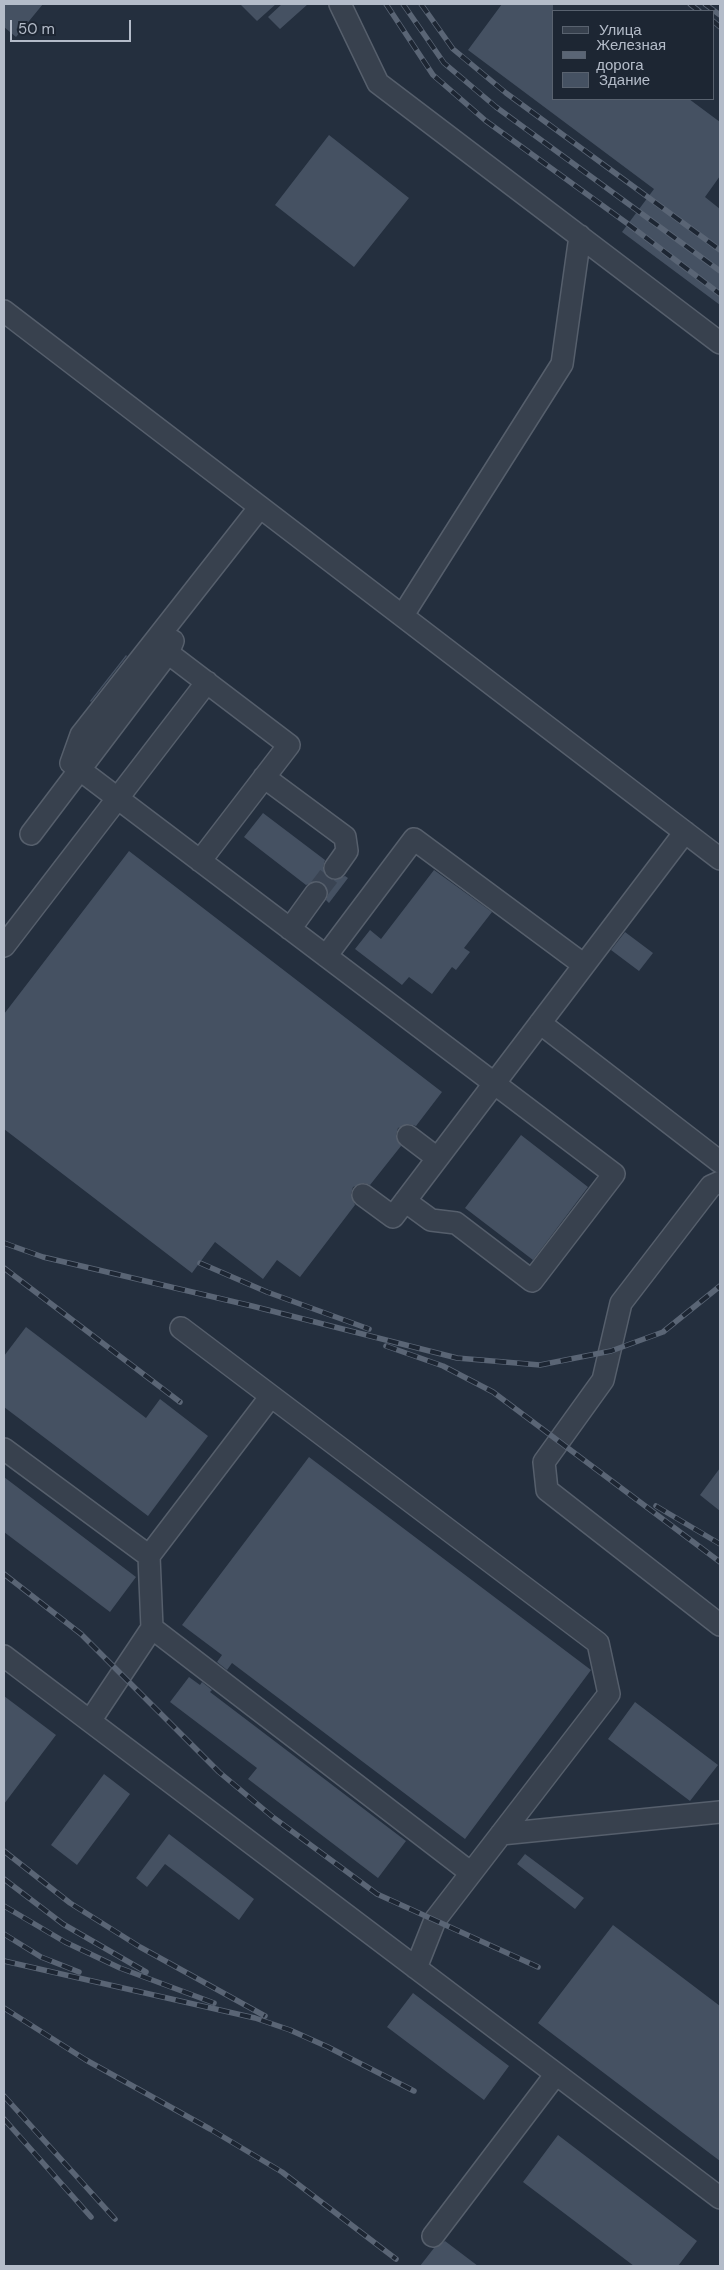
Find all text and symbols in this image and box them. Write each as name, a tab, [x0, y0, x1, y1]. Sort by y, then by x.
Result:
scale bar	[12, 10, 134, 42]
legend	[552, 10, 714, 100]
text: 50 m	[18, 19, 55, 39]
text: Улица	[599, 20, 642, 40]
text: Железная дорога	[596, 35, 666, 75]
text: Здание	[599, 70, 650, 90]

